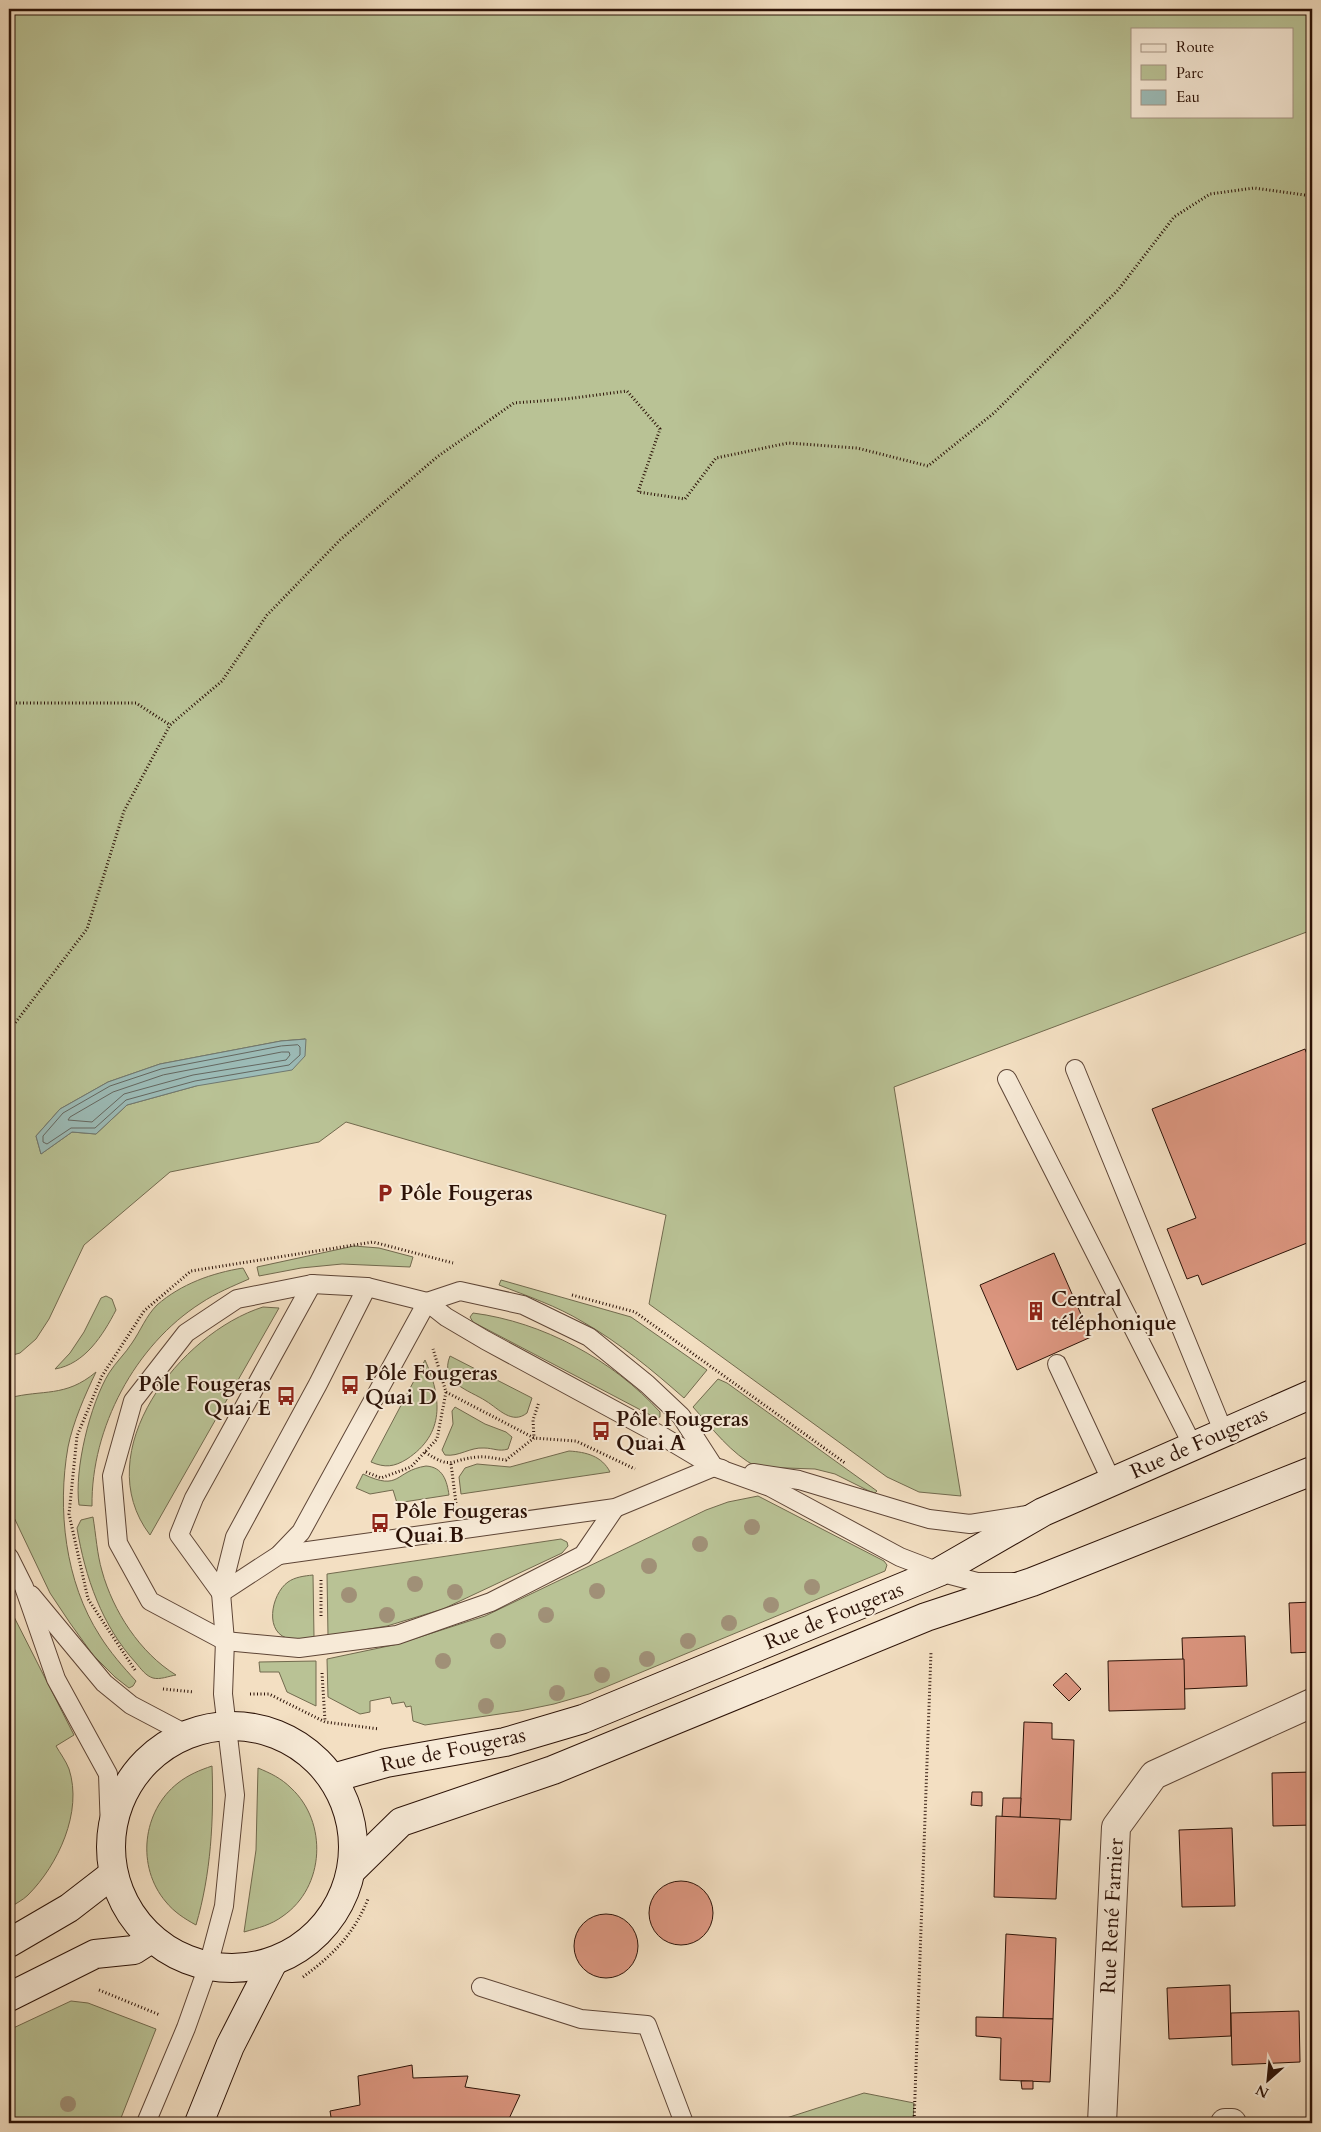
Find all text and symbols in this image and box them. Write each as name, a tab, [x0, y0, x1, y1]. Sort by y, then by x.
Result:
legend	[1131, 28, 1294, 118]
text: Route	[1176, 37, 1214, 57]
text: Parc	[1176, 63, 1204, 83]
text: Eau	[1176, 87, 1200, 107]
place label: Pôle Fougeras	[400, 1179, 533, 1208]
parking icon: Pôle Fougeras	[374, 1182, 396, 1204]
place label: Central téléphonique	[1051, 1285, 1177, 1338]
building icon: Central téléphonique	[1025, 1300, 1047, 1322]
place label: Pôle Fougeras Quai D	[365, 1359, 498, 1412]
place label: Pôle Fougeras Quai E	[138, 1370, 271, 1423]
bus stop icon: Pôle Fougeras Quai D	[339, 1374, 361, 1396]
bus stop icon: Pôle Fougeras Quai E	[275, 1385, 297, 1407]
street label: Rue de Fougeras	[1126, 1400, 1272, 1486]
place label: Pôle Fougeras Quai A	[616, 1405, 749, 1458]
bus stop icon: Pôle Fougeras Quai A	[590, 1420, 612, 1442]
place label: Pôle Fougeras Quai B	[395, 1497, 528, 1550]
bus stop icon: Pôle Fougeras Quai B	[369, 1512, 391, 1534]
street label: Rue de Fougeras	[760, 1575, 908, 1657]
street label: Rue de Fougeras	[378, 1720, 528, 1780]
street label: Rue René Farnier	[1093, 1837, 1131, 1995]
north arrow	[1244, 2054, 1294, 2104]
text: N	[1253, 2080, 1272, 2102]

